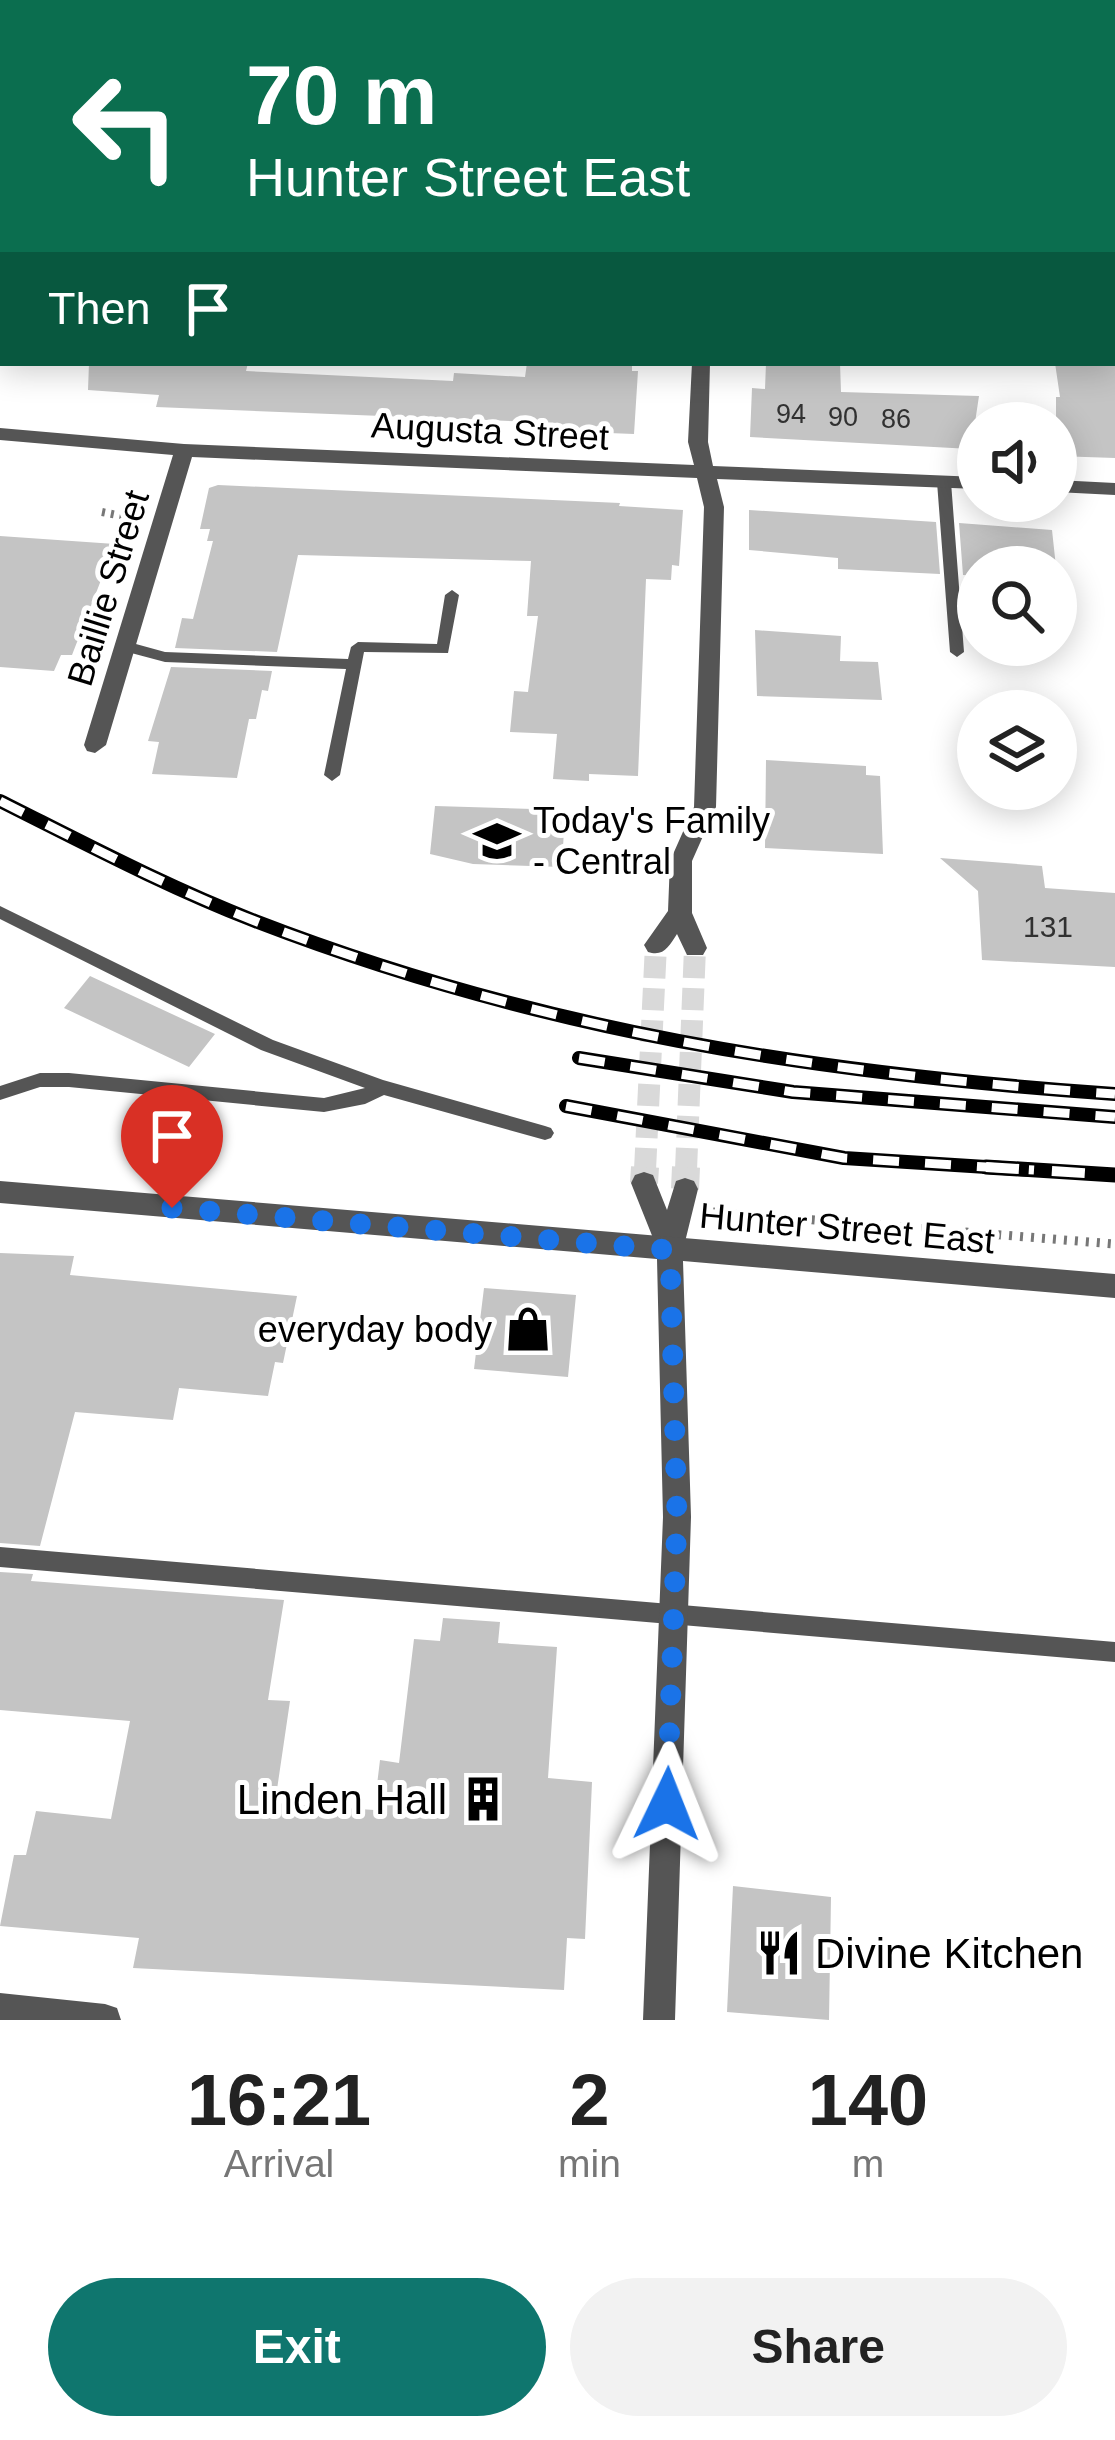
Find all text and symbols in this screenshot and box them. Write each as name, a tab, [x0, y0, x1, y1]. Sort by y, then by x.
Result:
icon: left	[48, 48, 204, 204]
text: 70 m	[246, 48, 437, 142]
text: Hunter Street East	[246, 147, 690, 207]
icon: arrive	[175, 276, 241, 342]
text: Then	[48, 283, 151, 334]
house number: 94	[776, 399, 806, 429]
house number: 90	[828, 402, 858, 432]
map controls	[957, 402, 1077, 810]
button: sound	[957, 402, 1077, 522]
street label: Augusta Street	[370, 404, 610, 458]
house number: 86	[881, 404, 911, 434]
street label: Baillie Street	[59, 485, 157, 691]
button: search	[957, 546, 1077, 666]
button: layers	[957, 690, 1077, 810]
place label: Today's Family - Central	[533, 800, 770, 882]
school or university icon: Today's Family - Central	[472, 816, 522, 866]
house number: 131	[1023, 910, 1073, 943]
pin	[121, 1085, 223, 1208]
icon: arrive	[139, 1103, 205, 1169]
street label: Hunter Street East	[698, 1195, 996, 1261]
shop icon: everyday body	[503, 1304, 553, 1354]
place label: everyday body	[258, 1309, 492, 1350]
position arrow	[604, 1741, 730, 1867]
building icon: Linden Hall	[458, 1774, 508, 1824]
place label: Linden Hall	[237, 1776, 447, 1823]
restaurant icon: Divine Kitchen	[754, 1928, 804, 1978]
place label: Divine Kitchen	[815, 1930, 1083, 1977]
text: 16:21	[187, 2060, 371, 2140]
text: 2	[569, 2060, 610, 2140]
text: 140	[808, 2060, 928, 2140]
text: Arrival	[224, 2142, 334, 2185]
text: min	[558, 2142, 621, 2185]
text: m	[852, 2142, 884, 2185]
button: Exit	[48, 2278, 546, 2416]
button: Share	[570, 2278, 1067, 2416]

